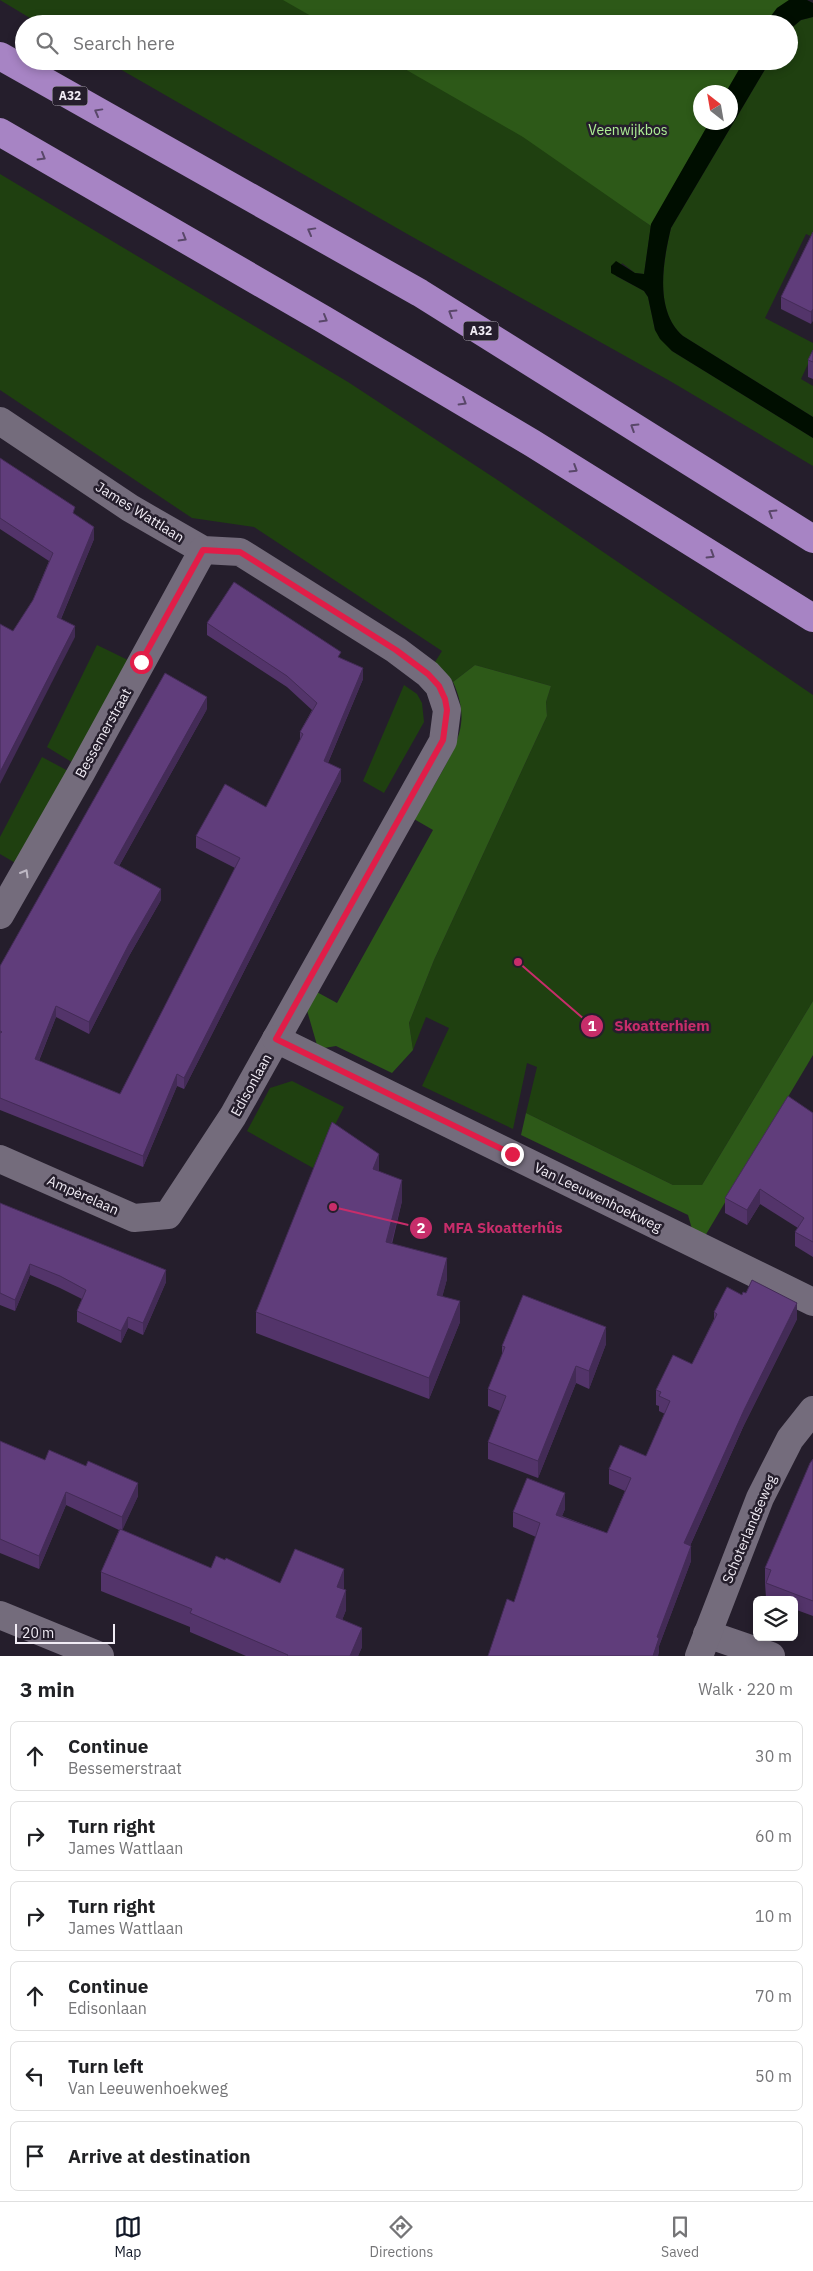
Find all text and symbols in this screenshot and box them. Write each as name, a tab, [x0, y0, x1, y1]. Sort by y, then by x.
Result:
search box	[15, 15, 798, 70]
icon: search	[33, 29, 61, 57]
text: Search here	[73, 31, 175, 55]
north arrow	[693, 85, 738, 130]
road number: A32	[52, 86, 88, 105]
one-way arrow	[95, 108, 104, 118]
park label: Veenwijkbos	[588, 121, 668, 139]
one-way arrow	[37, 150, 46, 160]
one-way arrow	[308, 228, 317, 238]
one-way arrow	[178, 232, 187, 242]
one-way arrow	[448, 309, 457, 319]
one-way arrow	[318, 313, 327, 323]
road number: A32	[464, 322, 498, 341]
one-way arrow	[458, 396, 467, 406]
one-way arrow	[630, 424, 640, 433]
one-way arrow	[568, 462, 577, 472]
street label: James Wattlaan	[92, 478, 188, 546]
one-way arrow	[768, 510, 777, 520]
one-way arrow	[706, 549, 715, 558]
route start	[130, 651, 153, 674]
street label: Bessemerstraat	[71, 685, 135, 781]
one-way arrow	[19, 870, 29, 879]
callout: Skoatterhiem	[579, 1011, 720, 1041]
text: 1	[587, 1016, 597, 1035]
text: Skoatterhiem	[614, 1016, 710, 1035]
street label: Edisonlaan	[226, 1050, 276, 1120]
route end	[501, 1143, 524, 1166]
street label: Van Leeuwenhoekweg	[531, 1158, 665, 1236]
street label: Ampèrelaan	[44, 1171, 122, 1219]
callout: MFA Skoatterhûs	[409, 1213, 573, 1243]
text: 2	[416, 1218, 426, 1237]
text: MFA Skoatterhûs	[443, 1218, 563, 1237]
street label: Schoterlandseweg	[718, 1471, 780, 1586]
map controls	[753, 1596, 798, 1641]
button: layers	[753, 1596, 798, 1641]
scale bar	[15, 1621, 115, 1644]
text: 20 m	[22, 1624, 54, 1642]
text: 3 min	[20, 1675, 75, 1703]
text: Walk · 220 m	[698, 1679, 793, 1699]
text: Continue	[68, 1734, 148, 1758]
icon: ahead	[21, 1742, 49, 1770]
text: 30 m	[755, 1746, 792, 1766]
text: Bessemerstraat	[68, 1758, 182, 1778]
text: Turn right	[68, 1814, 155, 1838]
icon: right	[21, 1822, 49, 1850]
text: 60 m	[755, 1826, 792, 1846]
text: James Wattlaan	[68, 1838, 183, 1858]
text: Turn right	[68, 1894, 155, 1918]
icon: right	[21, 1902, 49, 1930]
text: 10 m	[755, 1906, 792, 1926]
text: James Wattlaan	[68, 1918, 183, 1938]
text: Continue	[68, 1974, 148, 1998]
icon: ahead	[21, 1982, 49, 2010]
text: 70 m	[755, 1986, 792, 2006]
text: Edisonlaan	[68, 1998, 147, 2018]
text: Turn left	[68, 2054, 144, 2078]
icon: left	[21, 2062, 49, 2090]
text: 50 m	[755, 2066, 792, 2086]
text: Van Leeuwenhoekweg	[68, 2078, 228, 2098]
icon: arrive	[21, 2142, 49, 2170]
text: Arrive at destination	[68, 2144, 251, 2168]
tab: Map	[114, 2213, 142, 2261]
tab: Directions	[370, 2213, 433, 2261]
tab: Saved	[661, 2213, 699, 2261]

